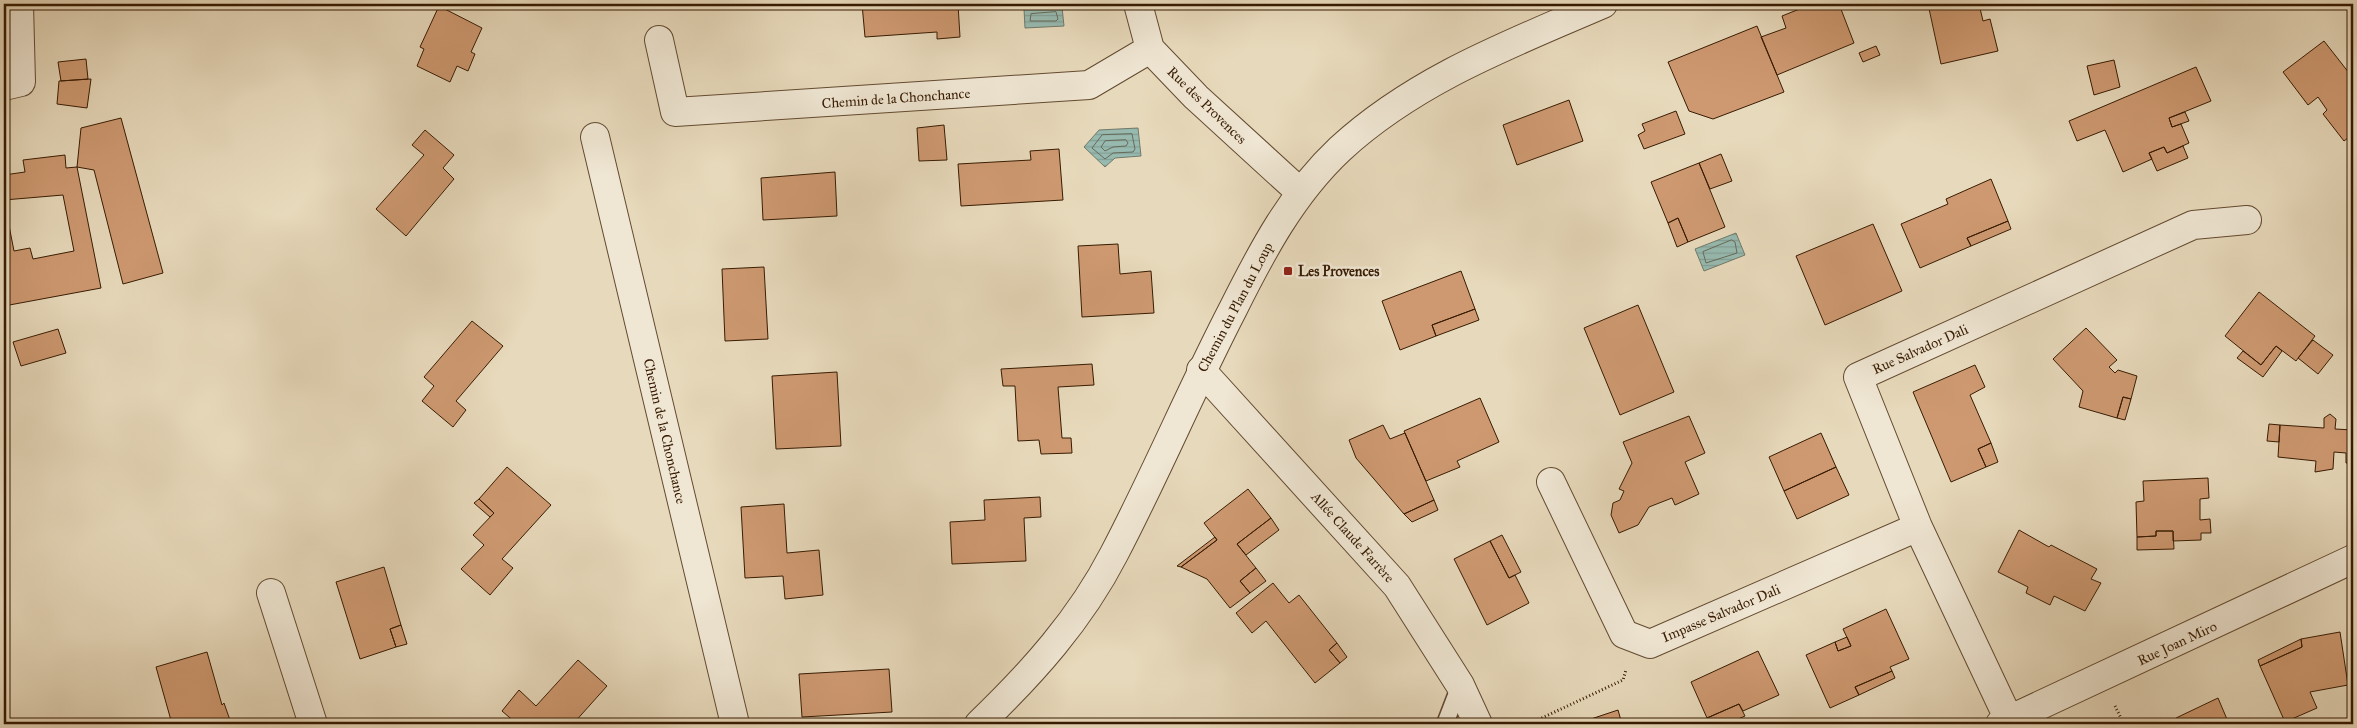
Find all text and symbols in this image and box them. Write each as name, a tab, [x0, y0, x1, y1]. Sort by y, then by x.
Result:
street label: Rue des Provences	[1163, 63, 1250, 148]
street label: Chemin de la Chonchance	[821, 85, 971, 112]
street label: Chemin du Plan du Loup	[1194, 239, 1277, 375]
place label: Les Provences	[1298, 263, 1379, 280]
marker: Les Provences	[1282, 265, 1294, 277]
street label: Rue Salvador Dali	[1870, 321, 1971, 378]
street label: Chemin de la Chonchance	[639, 357, 690, 506]
street label: Allée Claude Farrère	[1307, 488, 1398, 586]
street label: Impasse Salvador Dali	[1659, 581, 1783, 646]
street label: Rue Joan Miro	[2135, 618, 2220, 670]

